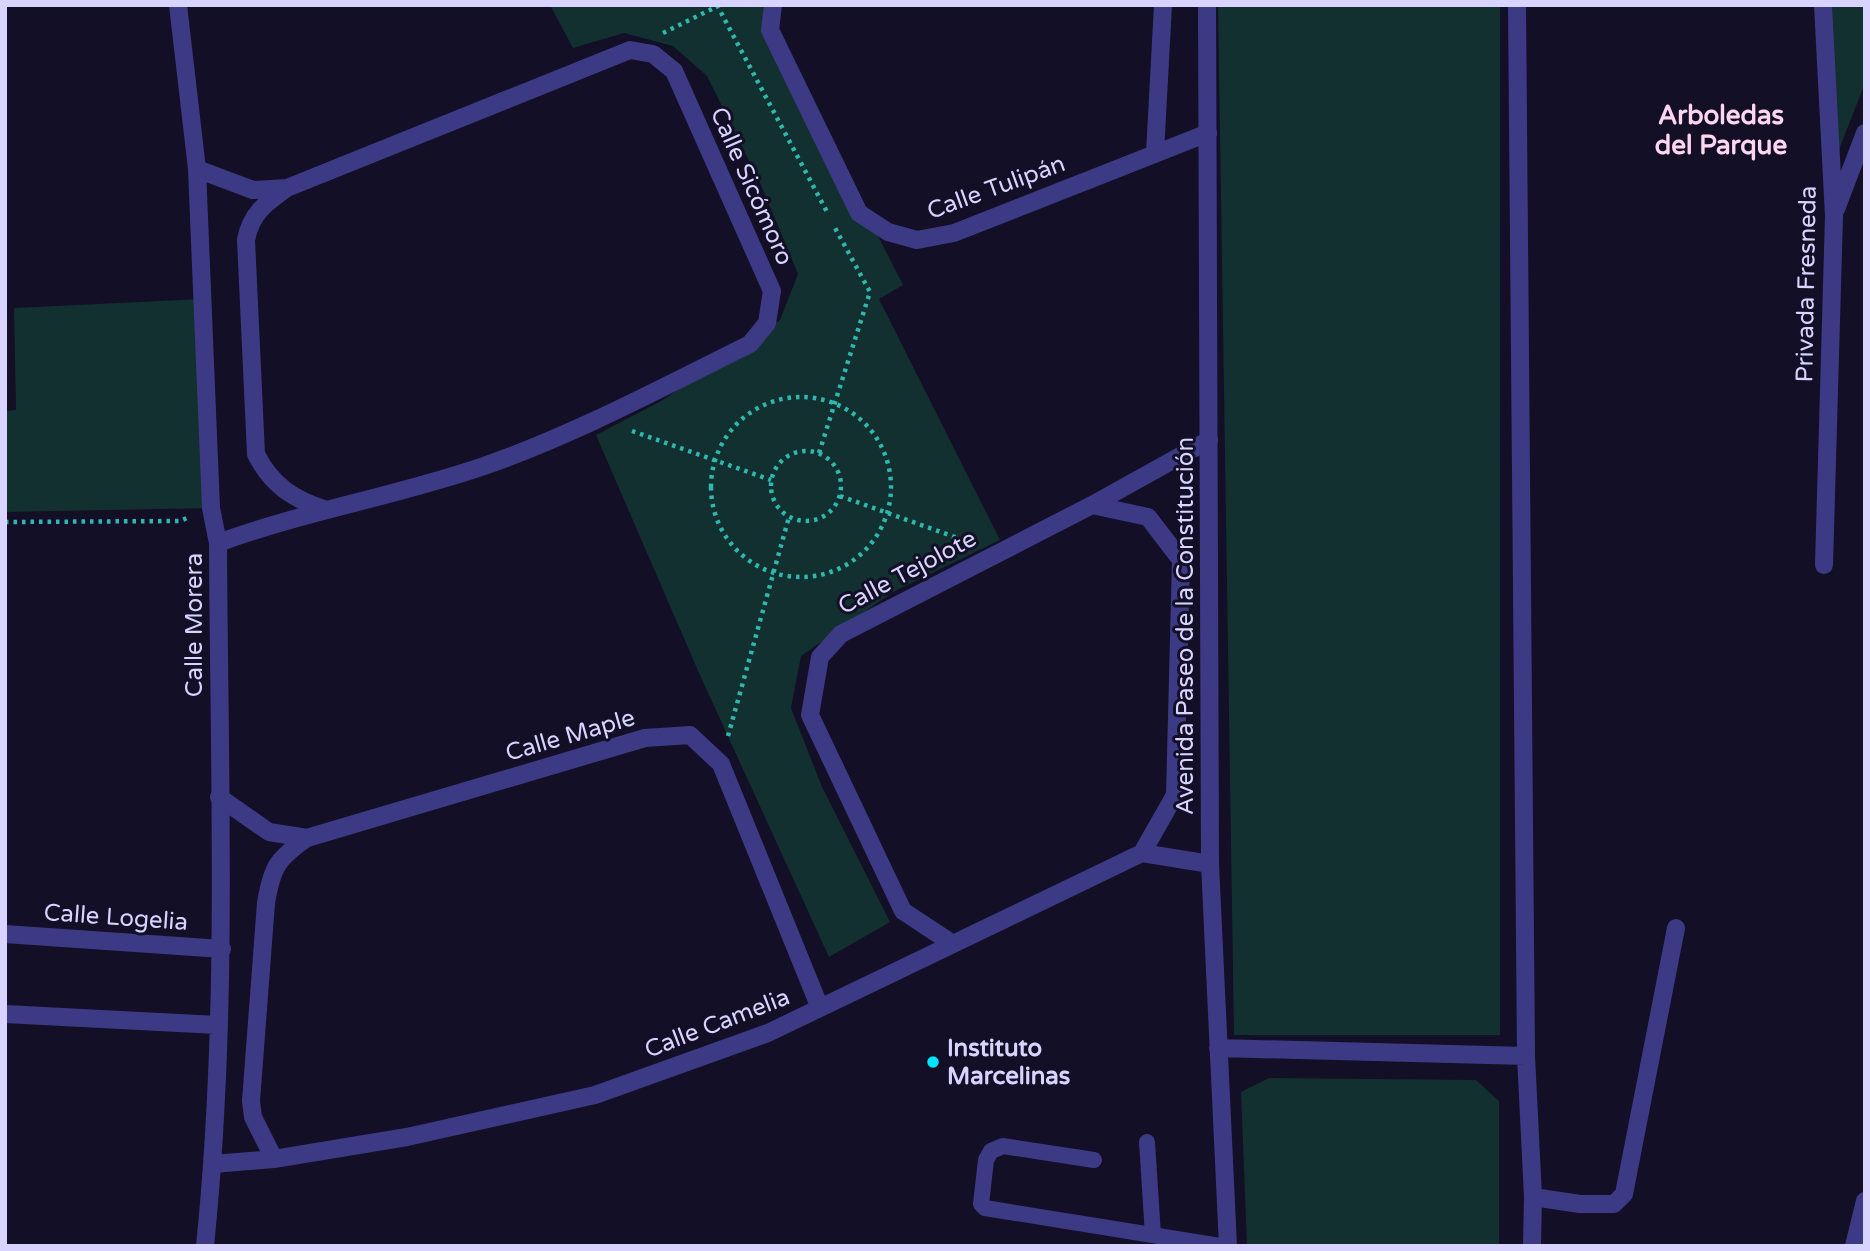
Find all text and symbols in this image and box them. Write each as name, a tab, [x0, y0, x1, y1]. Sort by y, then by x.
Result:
district label: Arboledas del Parque	[1655, 100, 1787, 161]
street label: Calle Sicómoro	[704, 103, 799, 270]
street label: Calle Tulipán	[923, 149, 1069, 226]
street label: Privada Fresneda	[1790, 185, 1823, 383]
street label: Avenida Paseo de la Constitución	[1171, 437, 1200, 815]
street label: Calle Tejolote	[833, 524, 981, 621]
street label: Calle Morera	[180, 553, 209, 697]
street label: Calle Maple	[502, 703, 638, 768]
street label: Calle Logelia	[43, 898, 189, 937]
street label: Calle Camelia	[640, 982, 794, 1064]
place label: Instituto Marcelinas	[947, 1034, 1070, 1091]
marker: Instituto Marcelinas	[925, 1054, 941, 1070]

